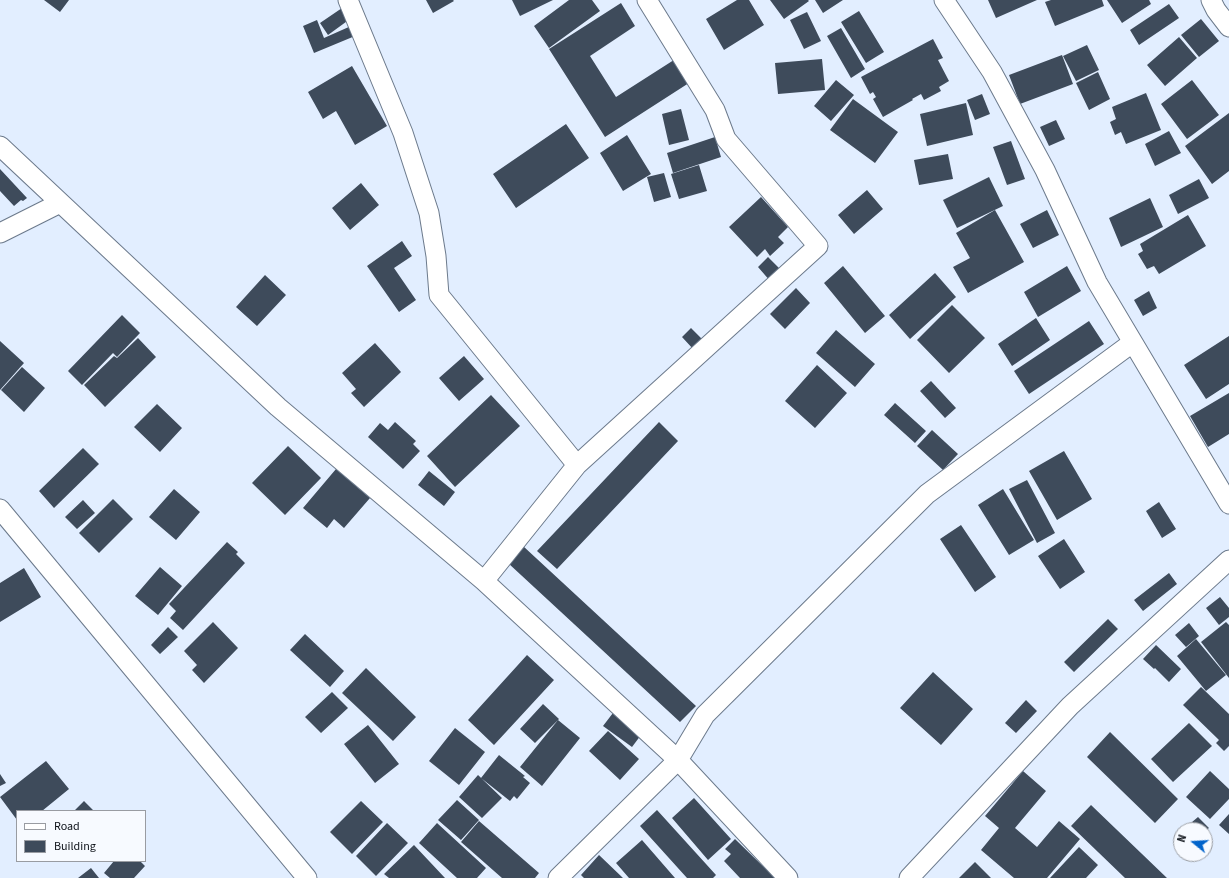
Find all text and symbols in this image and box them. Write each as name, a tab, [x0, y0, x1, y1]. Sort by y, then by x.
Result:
legend	[16, 810, 146, 862]
text: Road	[54, 818, 80, 835]
north arrow	[1173, 822, 1213, 862]
text: N	[1174, 833, 1190, 844]
text: Building	[54, 838, 96, 855]

